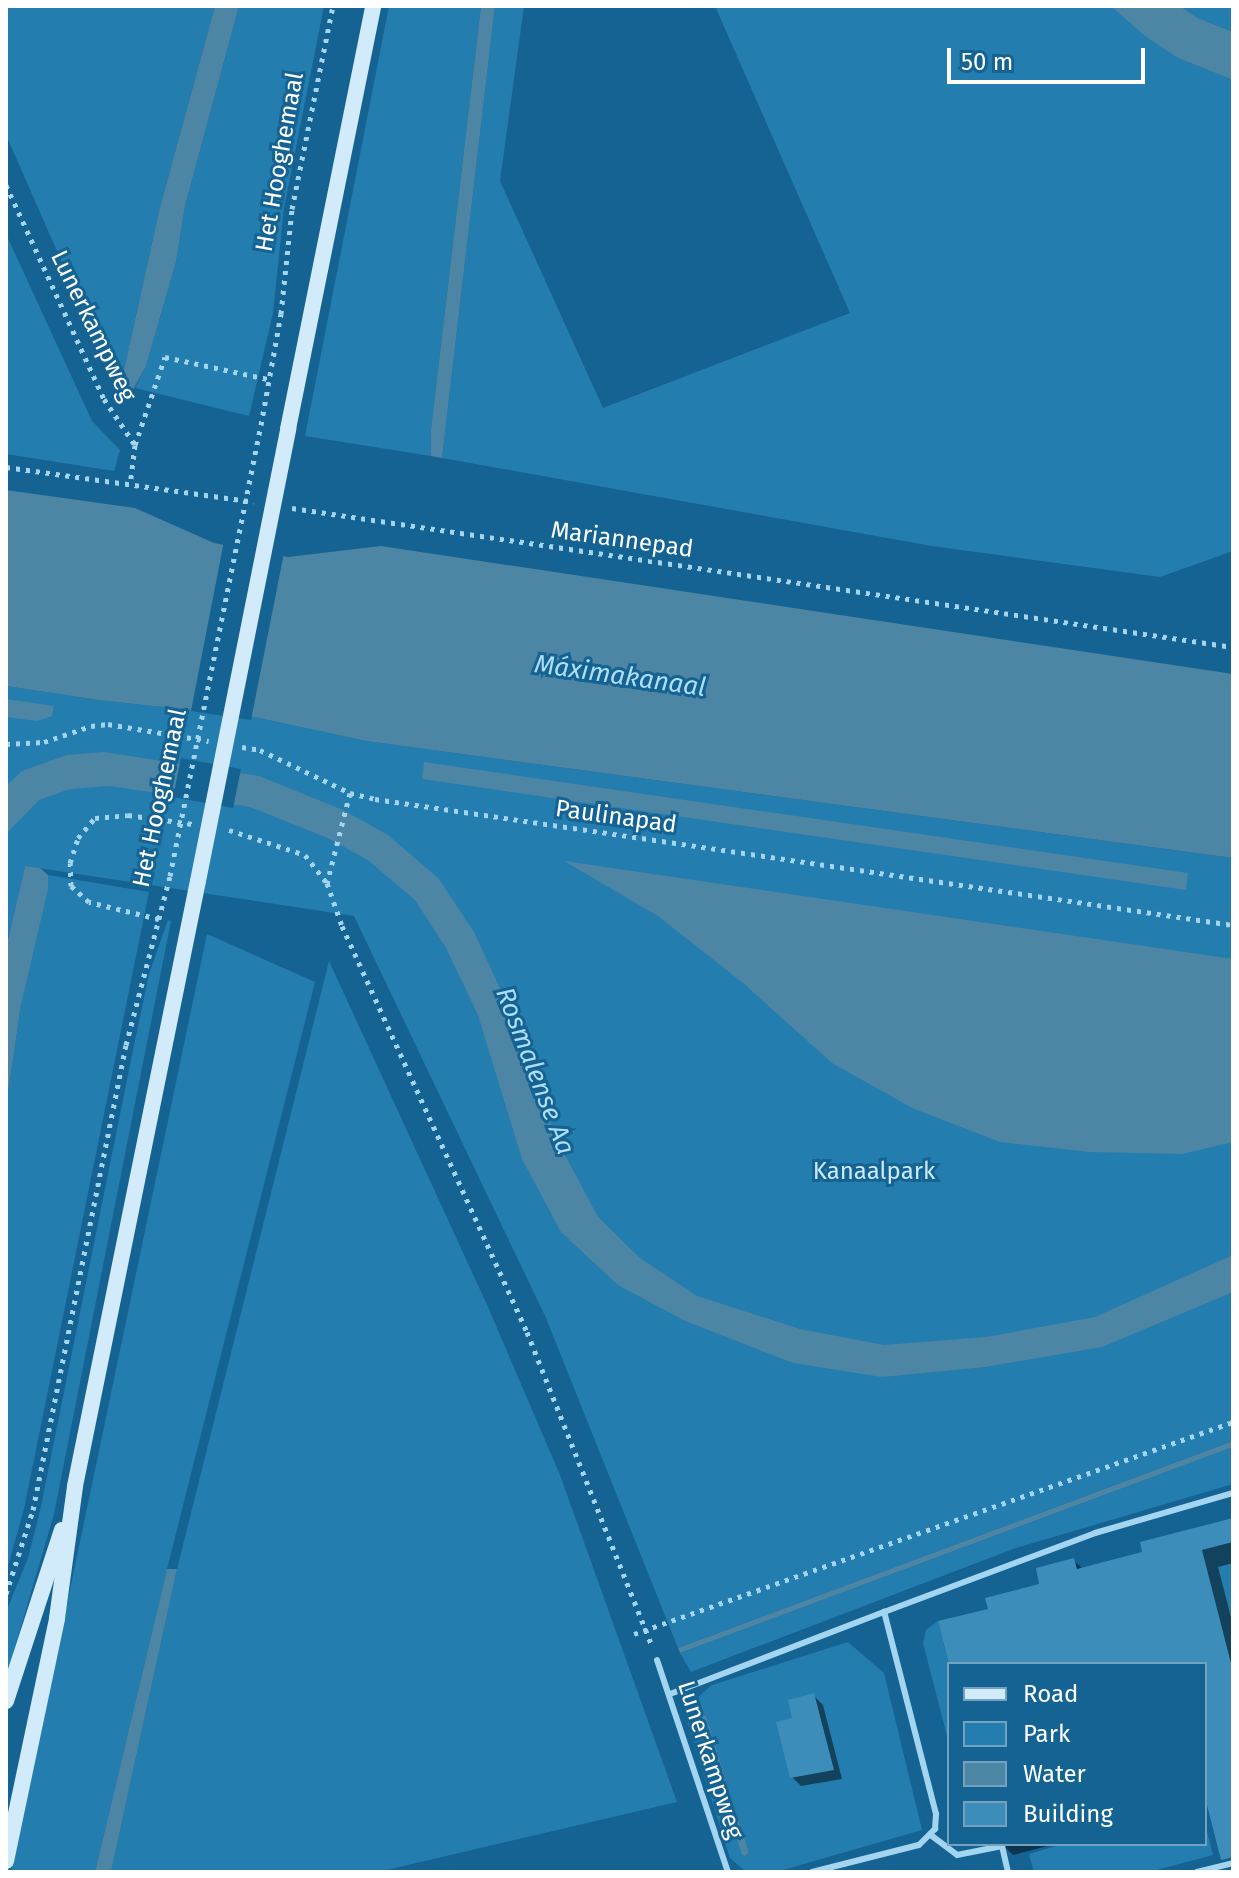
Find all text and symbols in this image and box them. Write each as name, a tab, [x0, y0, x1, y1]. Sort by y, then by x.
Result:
scale bar	[951, 32, 1149, 82]
text: 50 m	[961, 48, 1013, 76]
street label: Het Hooghemaal	[250, 70, 310, 254]
street label: Lunerkampweg	[44, 246, 142, 406]
street label: Mariannepad	[549, 516, 695, 564]
water label: Máximakanaal	[532, 649, 708, 703]
street label: Het Hooghemaal	[127, 706, 193, 890]
street label: Paulinapad	[554, 794, 678, 840]
water label: Rosmalense Aa	[489, 983, 581, 1159]
park label: Kanaalpark	[813, 1158, 935, 1186]
legend	[947, 1662, 1207, 1846]
street label: Lunerkampweg	[671, 1677, 749, 1843]
text: Road	[1023, 1680, 1078, 1708]
text: Park	[1023, 1720, 1070, 1748]
text: Water	[1023, 1760, 1086, 1788]
text: Building	[1023, 1800, 1113, 1828]

